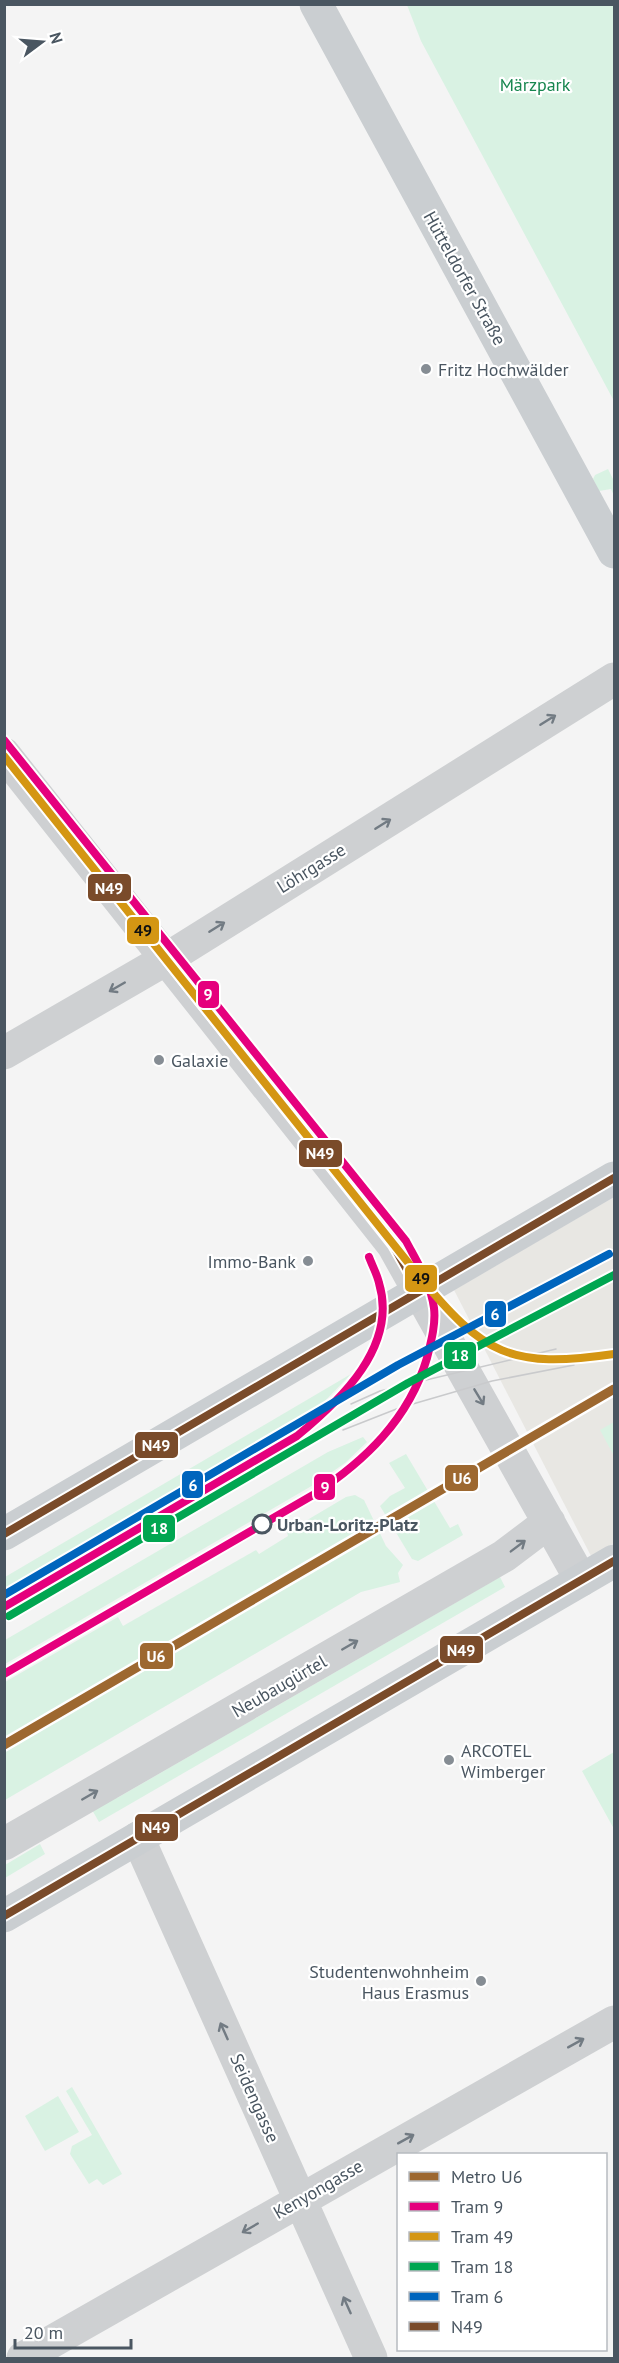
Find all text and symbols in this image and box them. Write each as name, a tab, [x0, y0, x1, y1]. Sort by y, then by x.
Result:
north arrow	[12, 12, 72, 72]
text: N	[45, 30, 67, 46]
park label: Märzpark	[500, 73, 571, 96]
street label: Hütteldorfer Straße	[419, 207, 511, 349]
place label: Fritz Hochwälder	[438, 358, 569, 381]
marker: Fritz Hochwälder	[419, 362, 433, 376]
one-way arrow	[539, 714, 556, 726]
one-way arrow	[374, 817, 391, 830]
street label: Löhrgasse	[272, 838, 350, 898]
line badge: N49	[87, 873, 132, 902]
text: N49	[95, 878, 123, 898]
line badge: 49	[126, 916, 160, 945]
text: 49	[134, 920, 152, 940]
one-way arrow	[208, 921, 225, 933]
line badge: 9	[197, 980, 220, 1009]
one-way arrow	[109, 982, 126, 994]
text: 9	[203, 984, 213, 1004]
place label: Galaxie	[171, 1049, 228, 1072]
marker: Galaxie	[152, 1053, 166, 1067]
line badge: N49	[298, 1139, 343, 1168]
text: N49	[306, 1143, 334, 1163]
place label: Immo-Bank	[207, 1250, 296, 1273]
marker: Immo-Bank	[301, 1254, 315, 1268]
line badge: 49	[404, 1264, 438, 1293]
text: 49	[412, 1268, 430, 1288]
line badge: 6	[484, 1300, 507, 1328]
text: 6	[490, 1304, 500, 1324]
line badge: 18	[443, 1341, 477, 1370]
text: 18	[451, 1345, 469, 1365]
one-way arrow	[474, 1388, 486, 1405]
line badge: N49	[134, 1431, 179, 1459]
text: N49	[142, 1435, 170, 1455]
line badge: U6	[444, 1464, 479, 1492]
text: U6	[452, 1468, 472, 1488]
line badge: 6	[181, 1470, 204, 1499]
line badge: 9	[313, 1473, 336, 1501]
text: 6	[188, 1475, 198, 1495]
text: 9	[320, 1477, 330, 1497]
place label: Urban-Loritz-Platz	[277, 1513, 418, 1536]
line badge: 18	[142, 1514, 176, 1543]
marker: Urban-Loritz-Platz	[252, 1514, 272, 1534]
text: 18	[150, 1518, 168, 1538]
one-way arrow	[509, 1539, 525, 1552]
line badge: N49	[439, 1635, 484, 1664]
one-way arrow	[341, 1639, 358, 1651]
text: N49	[447, 1640, 475, 1660]
line badge: U6	[139, 1642, 174, 1670]
text: U6	[146, 1646, 166, 1666]
street label: Neubaugürtel	[227, 1649, 331, 1722]
place label: ARCOTEL Wimberger	[461, 1739, 545, 1783]
marker: ARCOTEL Wimberger	[442, 1753, 456, 1767]
one-way arrow	[81, 1789, 98, 1801]
line badge: N49	[134, 1813, 179, 1842]
text: N49	[142, 1817, 170, 1837]
place label: Studentenwohnheim Haus Erasmus	[309, 1960, 469, 2004]
marker: Studentenwohnheim Haus Erasmus	[474, 1974, 488, 1988]
one-way arrow	[218, 2022, 230, 2040]
one-way arrow	[567, 2037, 584, 2049]
street label: Seidengasse	[225, 2050, 285, 2146]
one-way arrow	[397, 2133, 415, 2144]
legend	[397, 2153, 607, 2351]
street label: Kenyongasse	[269, 2154, 367, 2224]
text: Metro U6	[451, 2165, 523, 2188]
text: Tram 9	[451, 2195, 503, 2218]
one-way arrow	[242, 2222, 259, 2234]
text: Tram 49	[451, 2225, 513, 2248]
text: Tram 18	[451, 2255, 513, 2278]
text: Tram 6	[451, 2285, 503, 2308]
one-way arrow	[341, 2296, 352, 2314]
scale bar	[15, 2312, 130, 2350]
text: N49	[451, 2315, 483, 2338]
text: 20 m	[24, 2321, 63, 2344]

